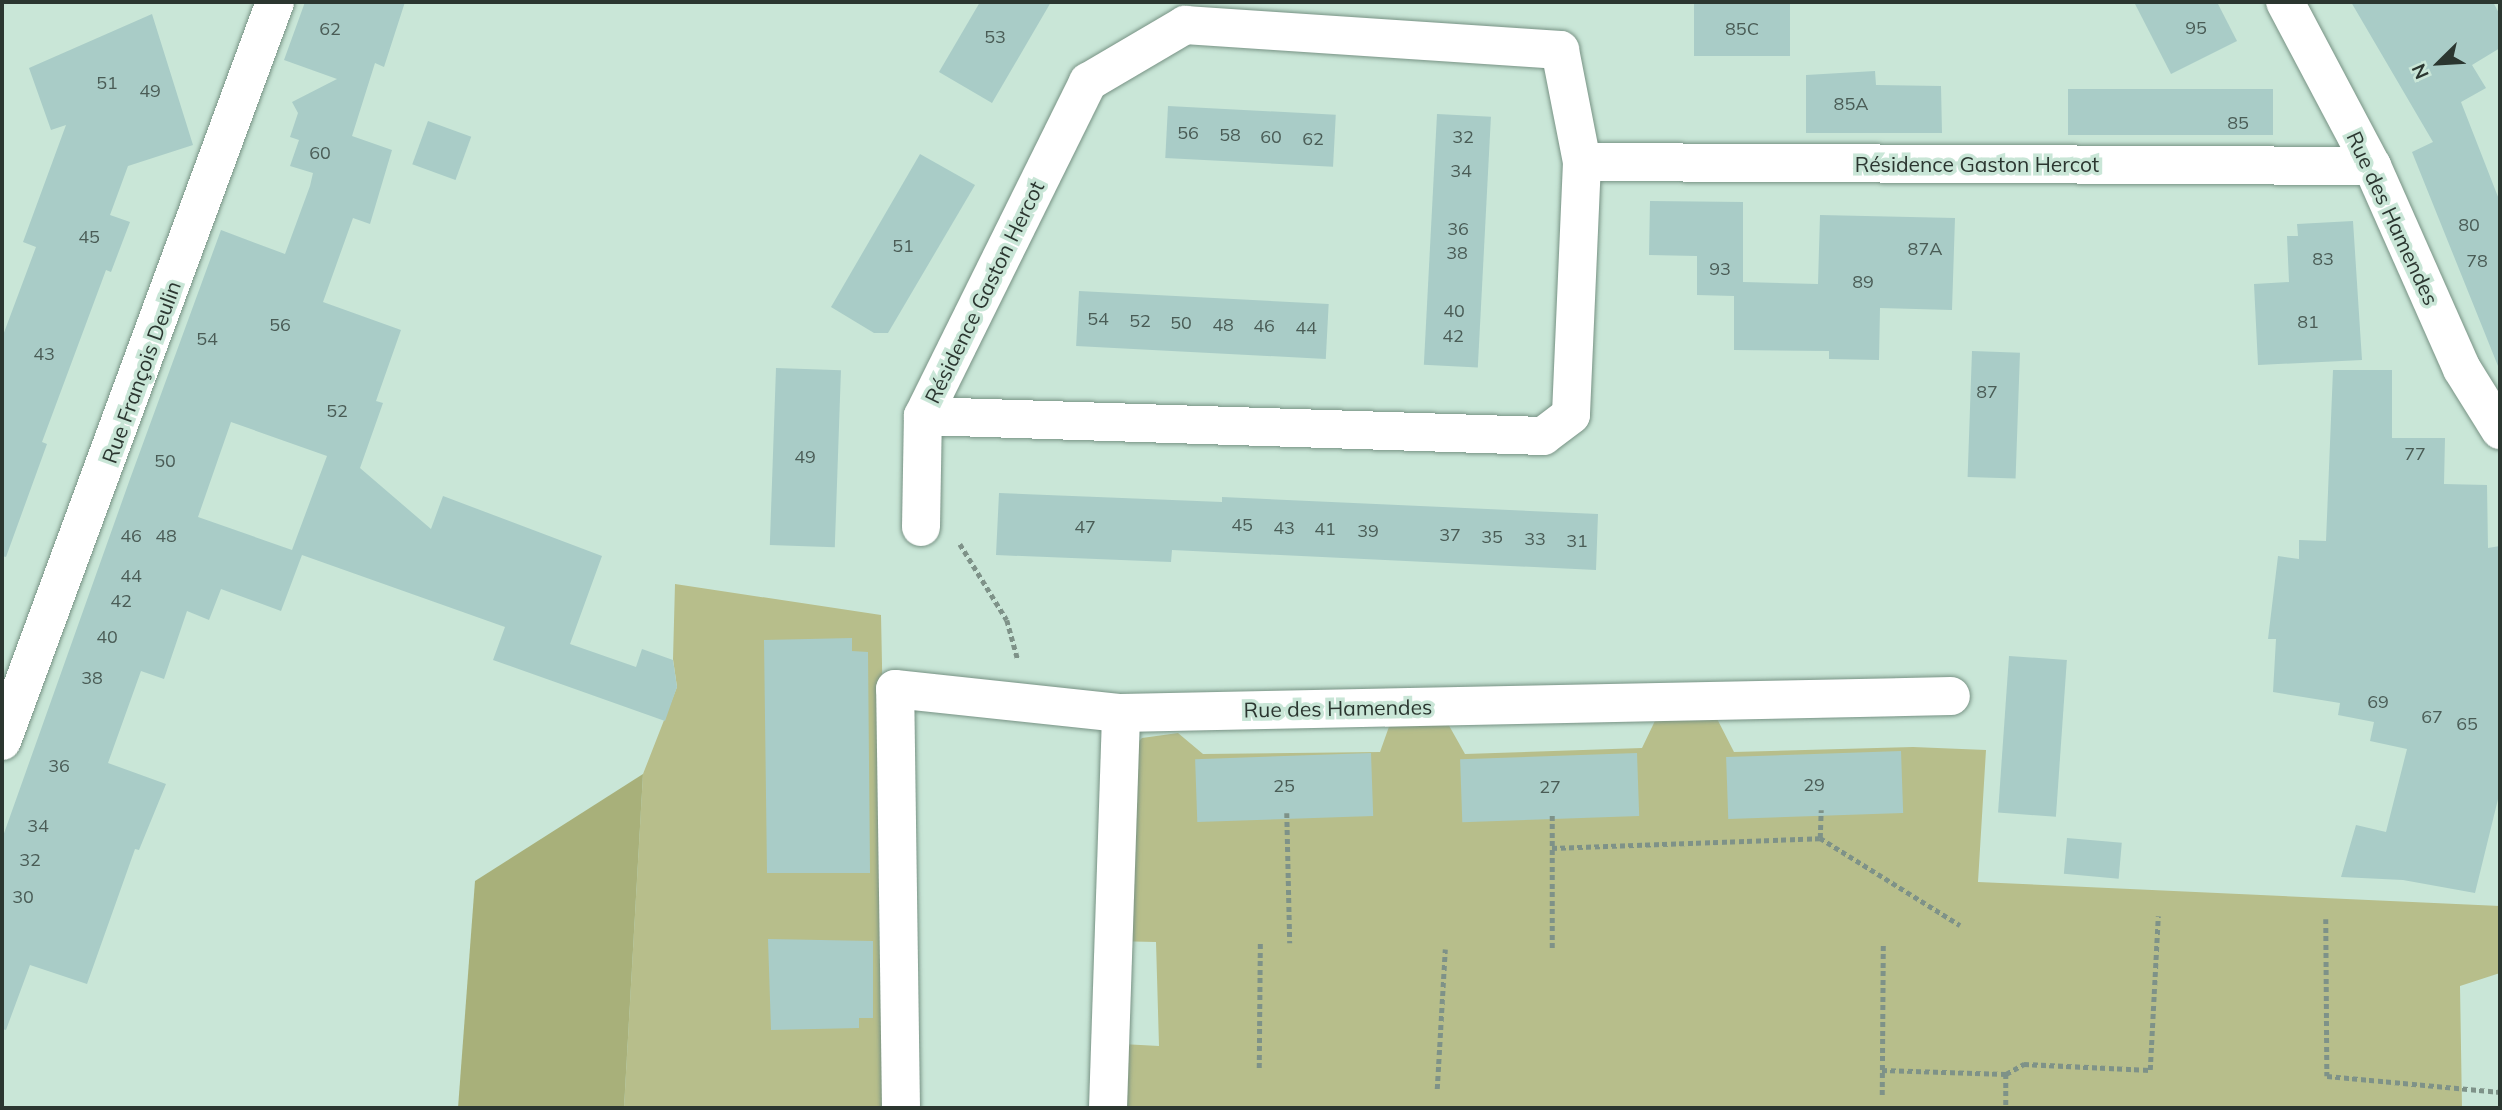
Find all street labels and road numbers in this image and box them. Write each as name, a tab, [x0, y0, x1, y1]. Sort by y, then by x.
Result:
street label: Rue des Hamendes	[2342, 127, 2444, 309]
street label: Résidence Gaston Hercot	[1855, 151, 2099, 177]
street label: Résidence Gaston Hercot	[919, 177, 1049, 407]
street label: Rue François Deulin	[96, 277, 186, 467]
street label: Rue des Hamendes	[1243, 694, 1433, 722]

